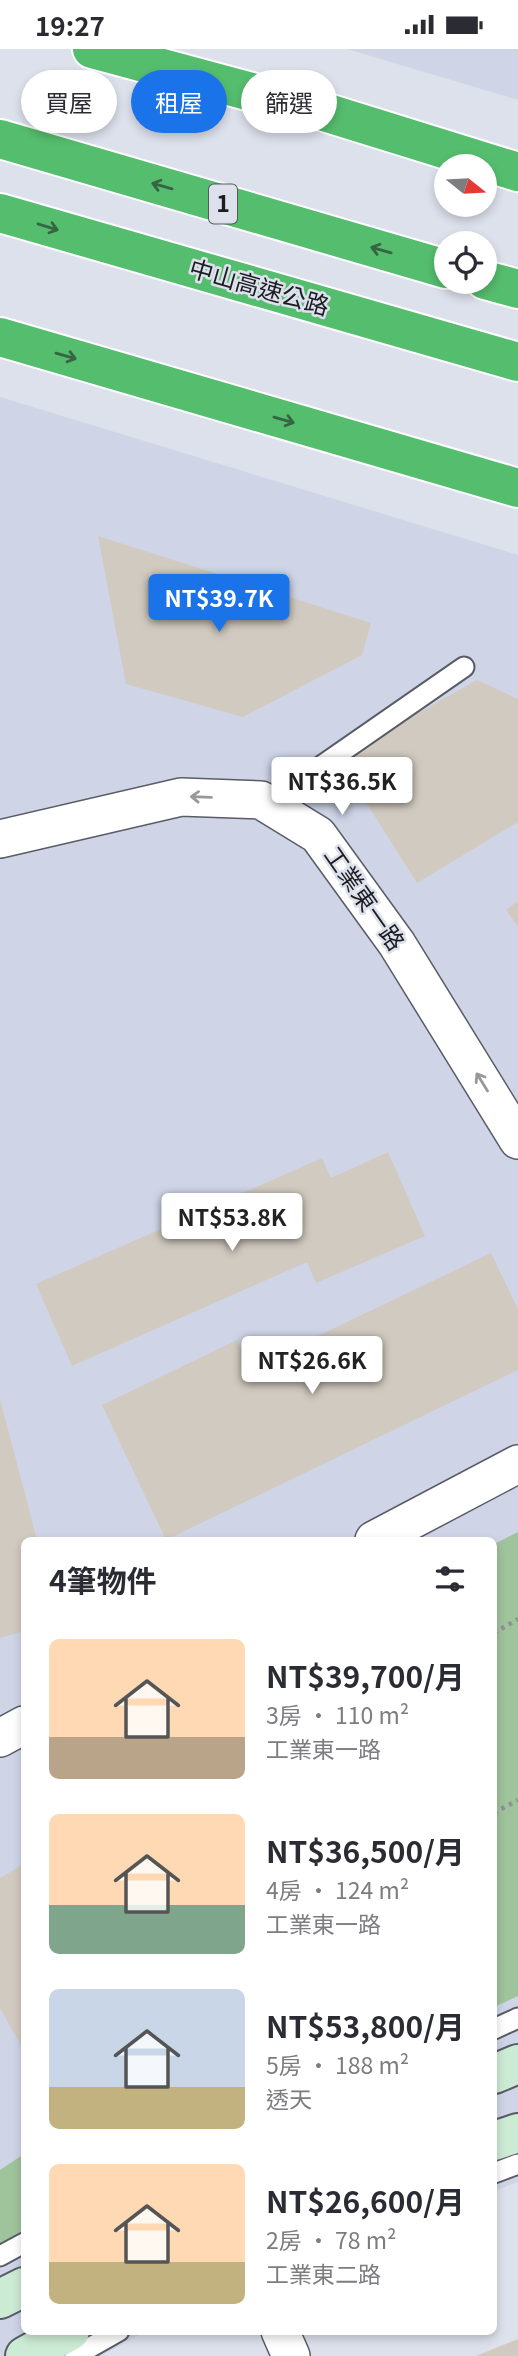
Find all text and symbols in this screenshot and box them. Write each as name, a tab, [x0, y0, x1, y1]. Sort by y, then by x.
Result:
text: 19:27	[35, 6, 105, 43]
chip: 買屋	[21, 70, 117, 133]
chip: 租屋	[131, 70, 227, 133]
chip: 篩選	[241, 70, 337, 133]
north arrow	[434, 154, 497, 217]
map controls	[434, 154, 497, 294]
one-way arrow	[151, 179, 173, 192]
road number: 1	[209, 185, 237, 223]
one-way arrow	[37, 221, 59, 234]
button: locate	[434, 231, 497, 294]
one-way arrow	[370, 242, 392, 255]
street label: 中山高速公路	[186, 249, 334, 322]
one-way arrow	[54, 350, 76, 363]
one-way arrow	[273, 414, 295, 427]
pin: NT$39.7K	[147, 575, 291, 634]
text: NT$39.7K	[164, 580, 274, 614]
pin: NT$36.5K	[270, 757, 414, 817]
text: NT$36.5K	[287, 763, 397, 797]
one-way arrow	[190, 791, 213, 804]
street label: 工業東一路	[317, 838, 415, 957]
one-way arrow	[475, 1072, 489, 1092]
pin: NT$53.8K	[160, 1193, 304, 1253]
text: NT$53.8K	[177, 1199, 287, 1233]
pin: NT$26.6K	[240, 1337, 384, 1396]
text: NT$26.6K	[257, 1342, 367, 1376]
text: 4筆物件	[49, 1557, 157, 1601]
icon: filters	[431, 1560, 469, 1598]
text: NT$39,700/月	[266, 1653, 465, 1697]
icon: home	[105, 1667, 189, 1751]
text: 3房 · 110 m²	[266, 1697, 409, 1731]
text: 工業東一路	[266, 1731, 381, 1765]
text: NT$36,500/月	[266, 1828, 465, 1872]
icon: home	[105, 1842, 189, 1926]
text: 4房 · 124 m²	[266, 1872, 409, 1906]
text: 工業東一路	[266, 1906, 381, 1940]
text: NT$53,800/月	[266, 2003, 465, 2047]
icon: home	[105, 2017, 189, 2101]
text: 5房 · 188 m²	[266, 2047, 409, 2081]
text: 透天	[266, 2081, 312, 2115]
text: NT$26,600/月	[266, 2178, 465, 2222]
icon: home	[105, 2192, 189, 2276]
text: 2房 · 78 m²	[266, 2222, 397, 2256]
text: 工業東二路	[266, 2256, 381, 2290]

